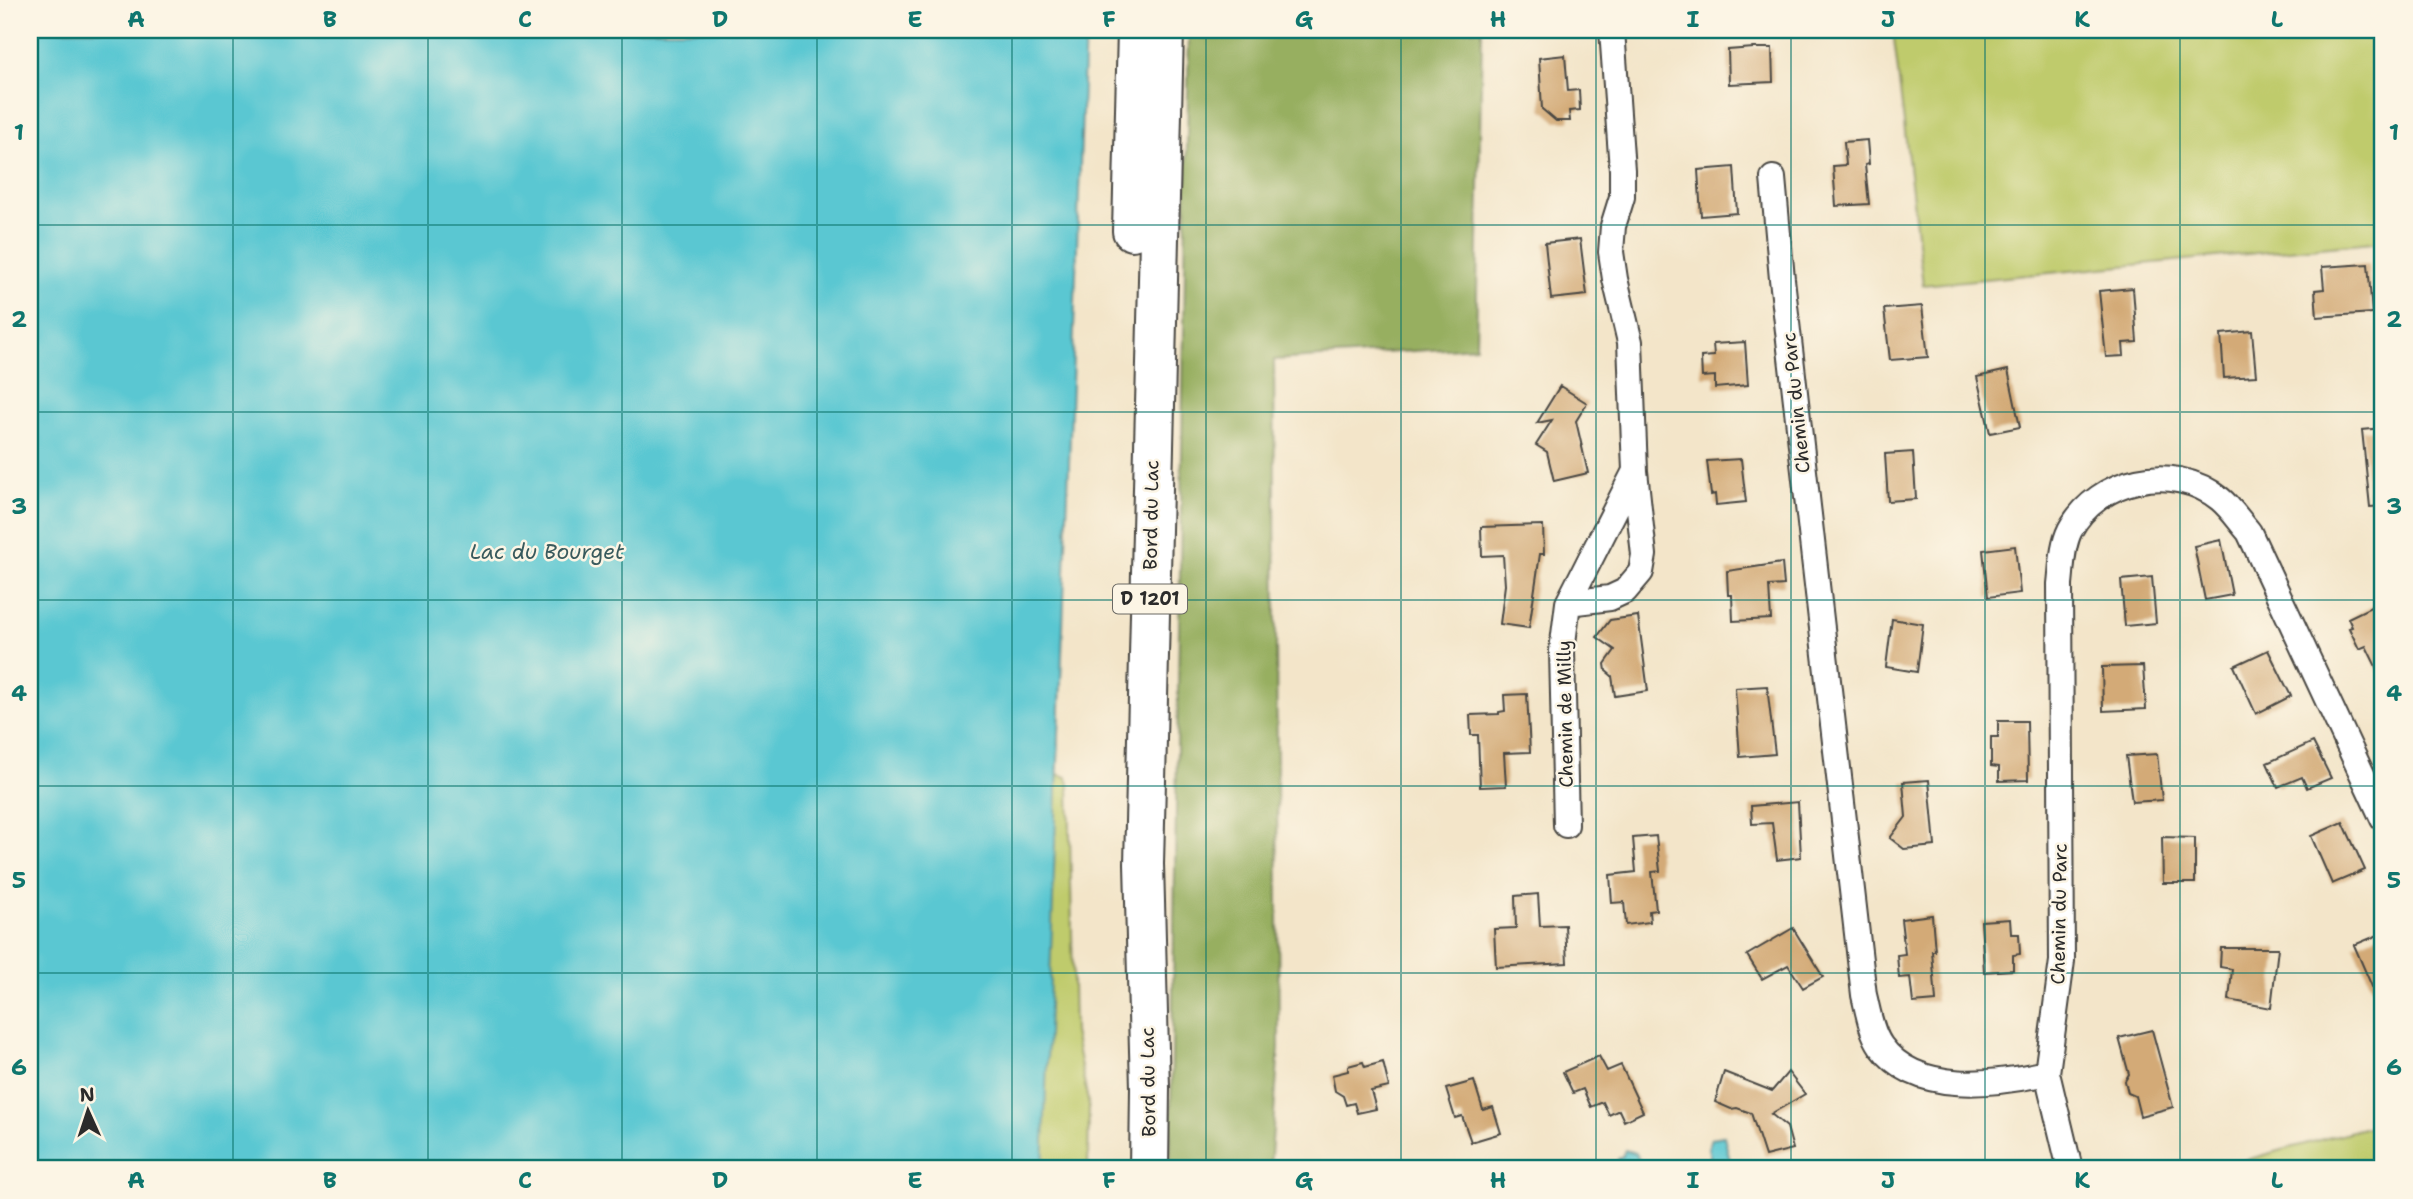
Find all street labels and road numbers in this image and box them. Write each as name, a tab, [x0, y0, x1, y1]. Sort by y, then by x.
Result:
street label: Chemin du Parc	[1776, 331, 1816, 475]
street label: Bord du Lac	[1138, 460, 1164, 570]
road number: D 1201	[1113, 584, 1187, 614]
street label: Chemin de Milly	[1551, 640, 1579, 788]
street label: Chemin du Parc	[2045, 843, 2073, 985]
street label: Bord du Lac	[1135, 1027, 1161, 1137]

